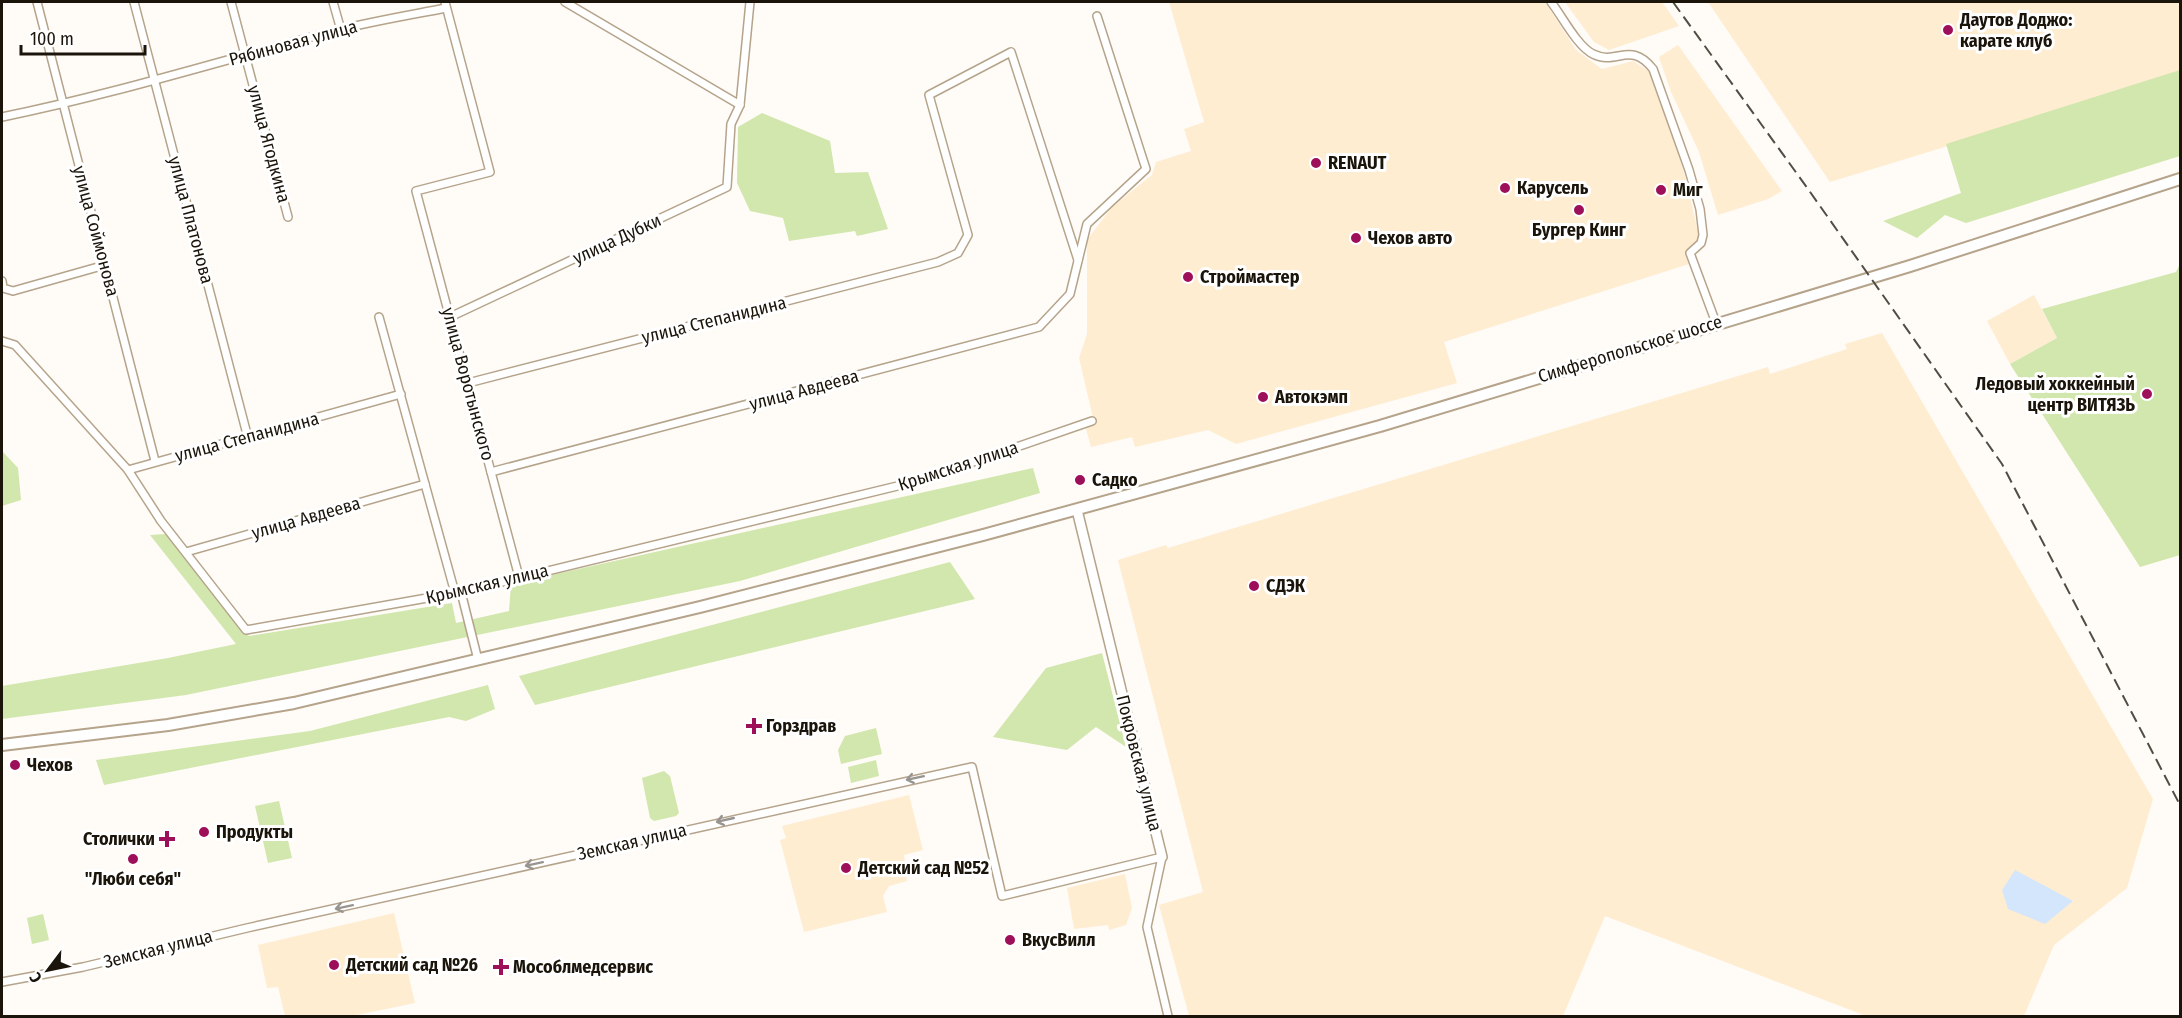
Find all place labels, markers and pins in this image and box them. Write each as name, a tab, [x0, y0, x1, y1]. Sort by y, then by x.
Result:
place label: Даутов Доджо: карате клуб	[1959, 9, 2072, 52]
marker: Даутов Доджо: карате клуб	[1941, 23, 1955, 37]
place label: RENAUT	[1328, 152, 1387, 174]
marker: RENAUT	[1309, 156, 1323, 170]
place label: Карусель	[1517, 177, 1589, 199]
place label: Миг	[1673, 179, 1704, 201]
marker: Карусель	[1498, 181, 1512, 195]
marker: Миг	[1654, 183, 1668, 197]
marker: Бургер Кинг	[1572, 203, 1586, 217]
place label: Бургер Кинг	[1532, 219, 1627, 241]
place label: Чехов авто	[1368, 227, 1453, 249]
marker: Чехов авто	[1349, 231, 1363, 245]
place label: Строймастер	[1200, 266, 1300, 288]
marker: Строймастер	[1181, 270, 1195, 284]
place label: Ледовый хоккейный центр ВИТЯЗЬ	[1976, 373, 2135, 416]
place label: Автокэмп	[1274, 386, 1348, 408]
marker: Ледовый хоккейный центр ВИТЯЗЬ	[2140, 387, 2154, 401]
marker: Автокэмп	[1256, 390, 1270, 404]
place label: Садко	[1092, 469, 1138, 491]
marker: Садко	[1073, 473, 1087, 487]
place label: СДЭК	[1266, 575, 1306, 597]
marker: СДЭК	[1247, 579, 1261, 593]
place label: Горздрав	[766, 715, 836, 737]
marker: Горздрав	[747, 719, 761, 733]
place label: Чехов	[27, 754, 73, 776]
marker: Чехов	[8, 758, 22, 772]
place label: Продукты	[216, 821, 293, 843]
marker: Продукты	[197, 825, 211, 839]
place label: Столички	[83, 828, 155, 850]
marker: Столички	[160, 832, 174, 846]
marker: "Люби себя"	[126, 852, 140, 866]
place label: Детский сад №52	[857, 857, 989, 879]
marker: Детский сад №52	[839, 861, 853, 875]
place label: "Люби себя"	[85, 868, 181, 890]
place label: ВкусВилл	[1022, 929, 1096, 951]
marker: ВкусВилл	[1003, 933, 1017, 947]
place label: Детский сад №26	[345, 954, 478, 976]
place label: Мособлмедсервис	[513, 956, 653, 978]
marker: Детский сад №26	[327, 958, 341, 972]
marker: Мособлмедсервис	[494, 960, 508, 974]

